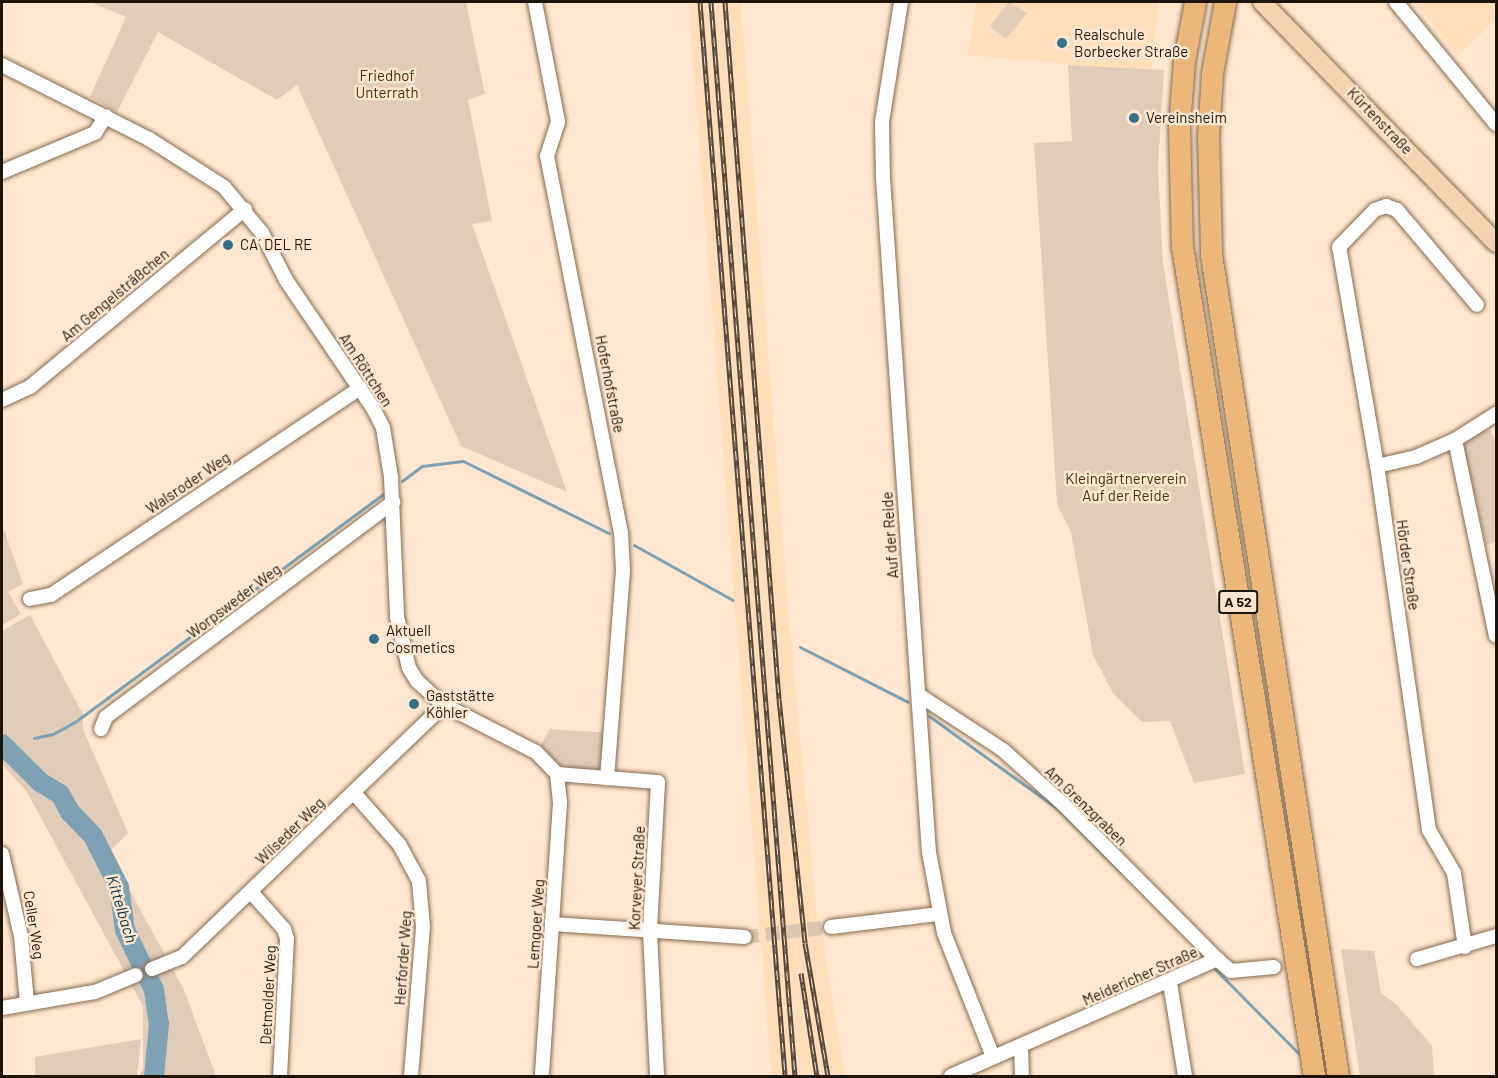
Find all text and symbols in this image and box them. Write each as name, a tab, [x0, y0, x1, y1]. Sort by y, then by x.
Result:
place label: Realschule Borbecker Straße	[1074, 25, 1188, 60]
marker: Realschule Borbecker Straße	[1055, 36, 1069, 50]
park label: Friedhof Unterrath	[355, 66, 419, 101]
street label: Kürtenstraße	[1344, 84, 1416, 158]
place label: Vereinsheim	[1146, 109, 1227, 127]
marker: Vereinsheim	[1127, 111, 1141, 125]
place label: CA´ DEL RE	[240, 236, 312, 254]
marker: CA´ DEL RE	[221, 238, 235, 252]
street label: Am Gengelsträßchen	[57, 245, 173, 345]
street label: Am Röttchen	[336, 330, 396, 410]
street label: Hoferhofstraße	[592, 334, 628, 434]
street label: Walsroder Weg	[143, 448, 233, 518]
park label: Kleingärtnerverein Auf der Reide	[1065, 469, 1187, 504]
street label: Auf der Reide	[878, 491, 902, 579]
street label: Hörder Straße	[1393, 518, 1423, 612]
street label: Worpsweder Weg	[184, 560, 284, 642]
road number: A 52	[1217, 591, 1259, 613]
place label: Aktuell Cosmetics	[386, 621, 455, 656]
marker: Aktuell Cosmetics	[367, 632, 381, 646]
place label: Gaststätte Köhler	[426, 686, 494, 721]
marker: Gaststätte Köhler	[407, 697, 421, 711]
street label: Am Grenzgraben	[1041, 762, 1131, 850]
street label: Wilseder Weg	[252, 794, 328, 868]
street label: Korveyer Straße	[625, 825, 649, 931]
water label: Kittelbach	[103, 873, 141, 945]
street label: Lemgoer Weg	[524, 878, 548, 970]
street label: Celler Weg	[20, 890, 48, 960]
street label: Herforder Weg	[391, 910, 415, 1006]
street label: Meidericher Straße	[1080, 943, 1200, 1009]
street label: Detmolder Weg	[256, 945, 280, 1045]

